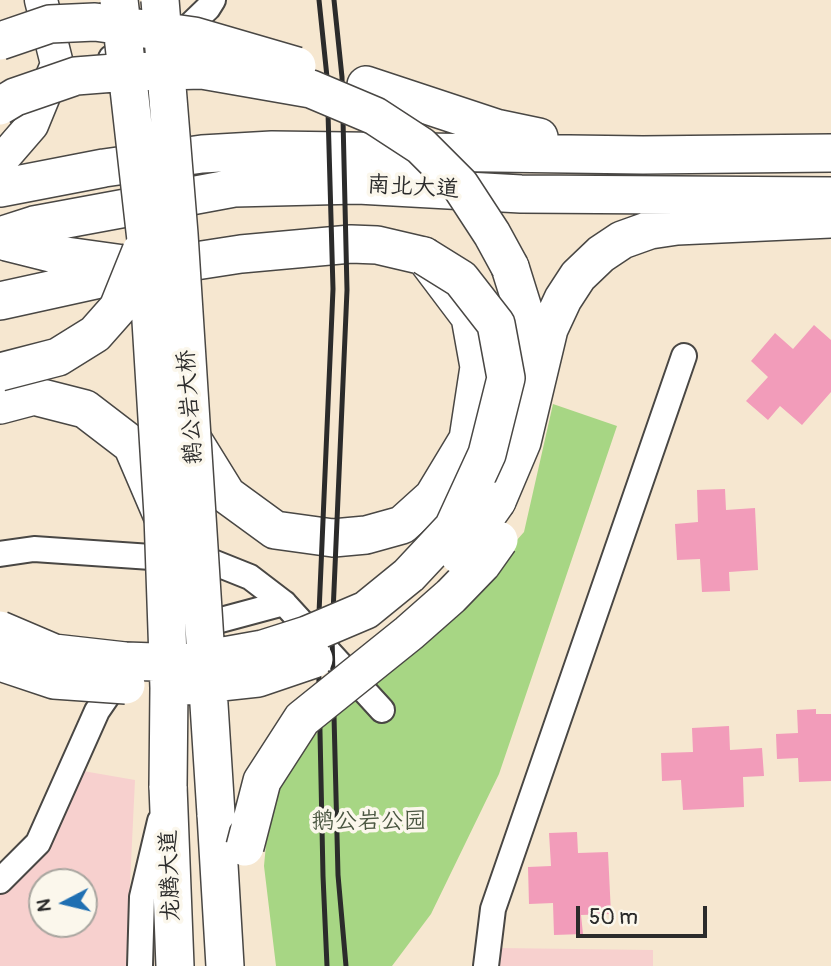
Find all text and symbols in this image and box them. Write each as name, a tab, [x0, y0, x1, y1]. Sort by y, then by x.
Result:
street label: 南北大道	[366, 172, 460, 204]
street label: 鹅公岩大桥	[173, 349, 209, 465]
park label: 鹅公岩公园	[312, 808, 426, 836]
street label: 龙腾大道	[156, 830, 186, 922]
north arrow	[28, 868, 98, 938]
scale bar	[579, 892, 710, 936]
text: N	[31, 897, 57, 913]
text: 50 m	[589, 904, 638, 931]

